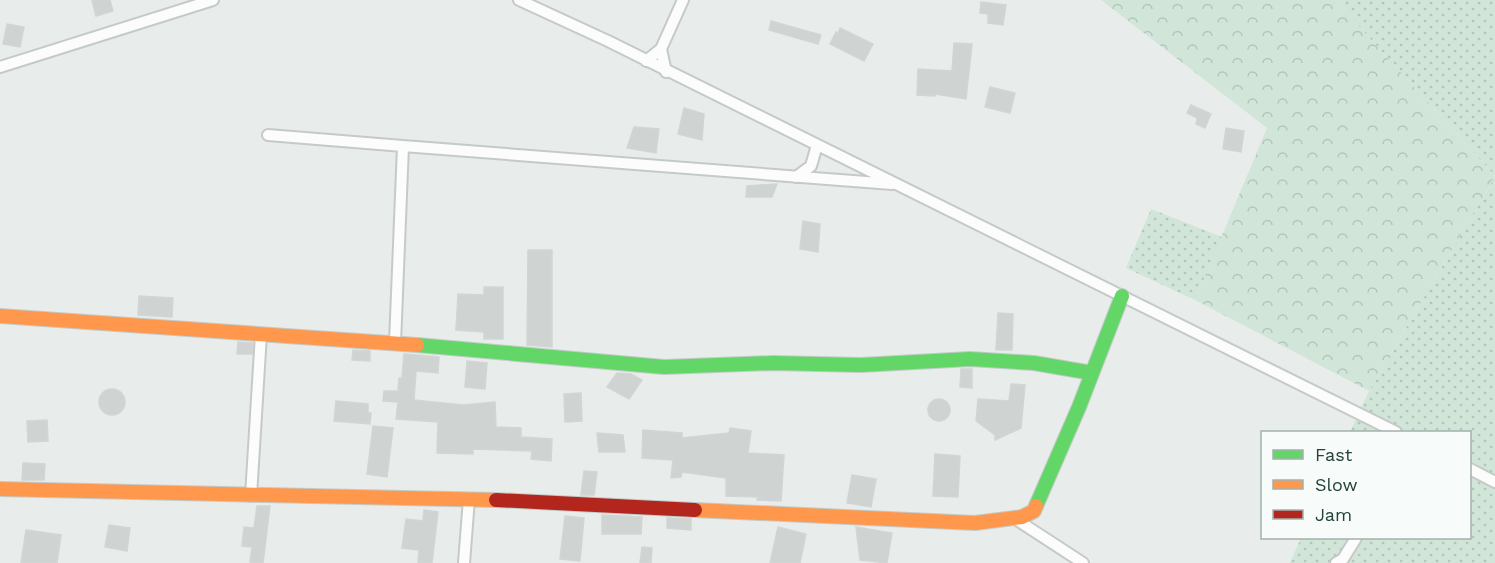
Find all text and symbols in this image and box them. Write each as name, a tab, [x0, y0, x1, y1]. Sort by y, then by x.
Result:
legend	[1261, 431, 1471, 539]
text: Fast	[1315, 444, 1353, 465]
text: Slow	[1315, 474, 1358, 495]
text: Jam	[1315, 504, 1352, 525]

